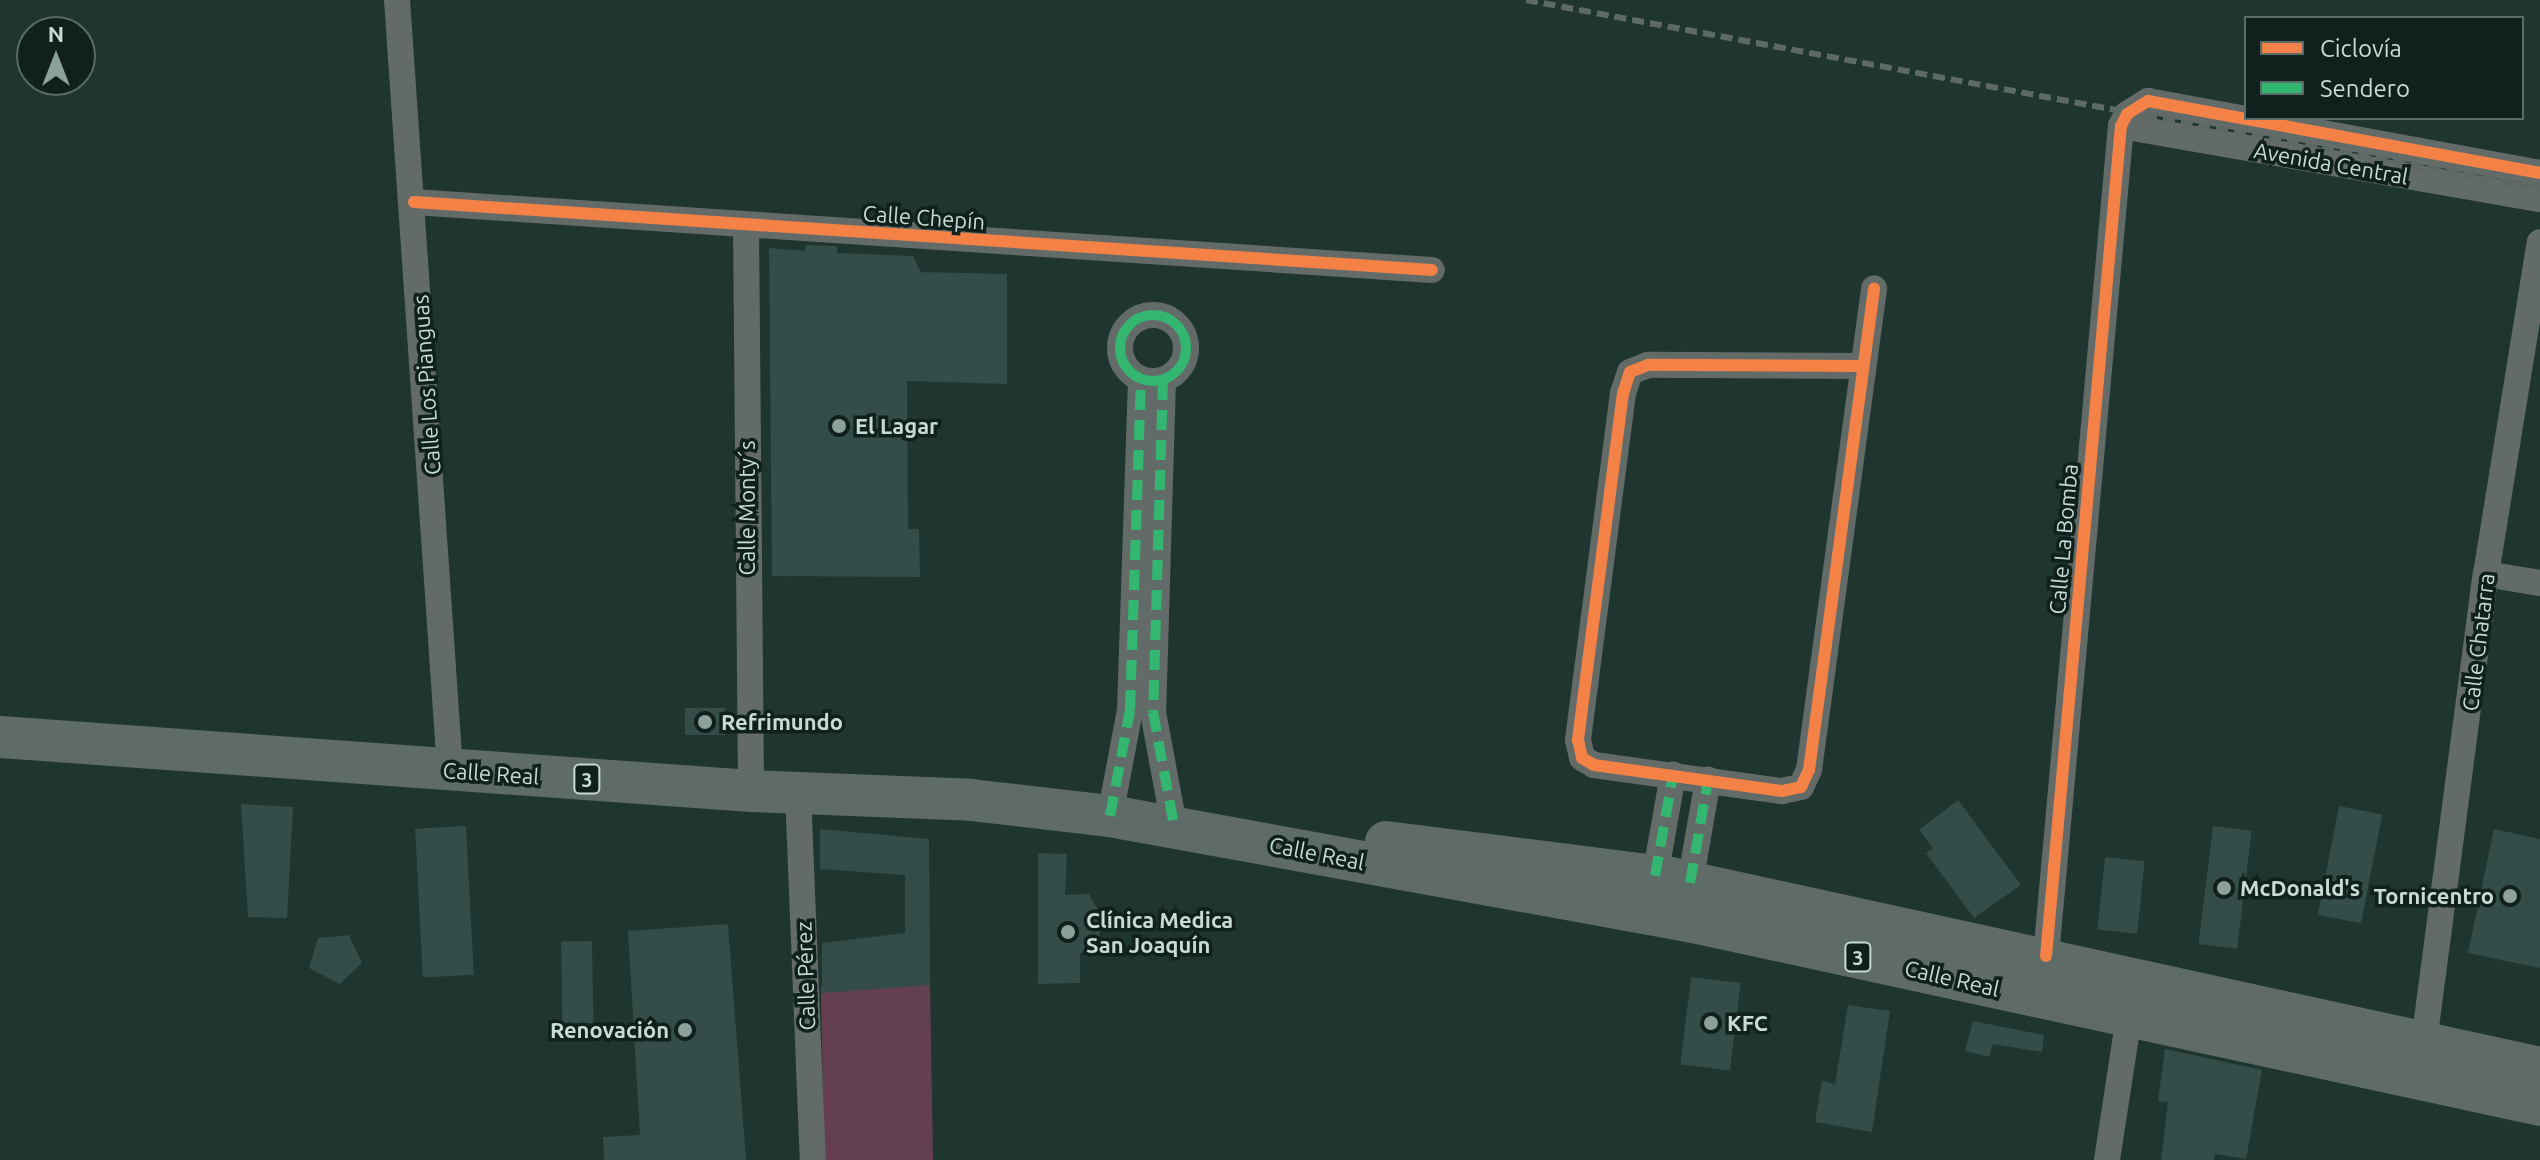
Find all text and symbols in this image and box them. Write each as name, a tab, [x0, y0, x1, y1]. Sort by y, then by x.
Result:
north arrow	[16, 16, 96, 96]
legend	[2244, 16, 2524, 120]
text: N	[48, 21, 64, 46]
text: Ciclovía	[2320, 35, 2402, 62]
text: Sendero	[2320, 75, 2410, 102]
street label: Avenida Central	[2252, 136, 2410, 190]
street label: Calle Chepín	[862, 200, 986, 234]
street label: Calle Los Pianguas	[407, 294, 445, 476]
place label: El Lagar	[855, 413, 938, 439]
marker: El Lagar	[830, 417, 848, 435]
street label: Calle Monty´s	[734, 441, 760, 575]
street label: Calle La Bomba	[2043, 463, 2083, 615]
street label: Calle Chatarra	[2456, 572, 2500, 712]
place label: Refrimundo	[721, 709, 843, 735]
marker: Refrimundo	[696, 713, 714, 731]
street label: Calle Real	[442, 756, 540, 790]
road number: 3	[573, 763, 601, 795]
street label: Calle Real	[1267, 831, 1367, 875]
place label: McDonald's	[2240, 875, 2360, 901]
marker: McDonald's	[2215, 879, 2233, 897]
place label: Tornicentro	[2374, 883, 2494, 909]
marker: Tornicentro	[2501, 887, 2519, 905]
place label: Clínica Medica San Joaquín	[1086, 906, 1233, 958]
street label: Calle Pérez	[790, 921, 820, 1031]
marker: Clínica Medica San Joaquín	[1057, 921, 1079, 943]
road number: 3	[1844, 941, 1872, 973]
street label: Calle Real	[1902, 954, 2002, 1002]
place label: KFC	[1727, 1010, 1768, 1036]
marker: KFC	[1702, 1014, 1720, 1032]
place label: Renovación	[550, 1017, 669, 1043]
marker: Renovación	[676, 1021, 694, 1039]

